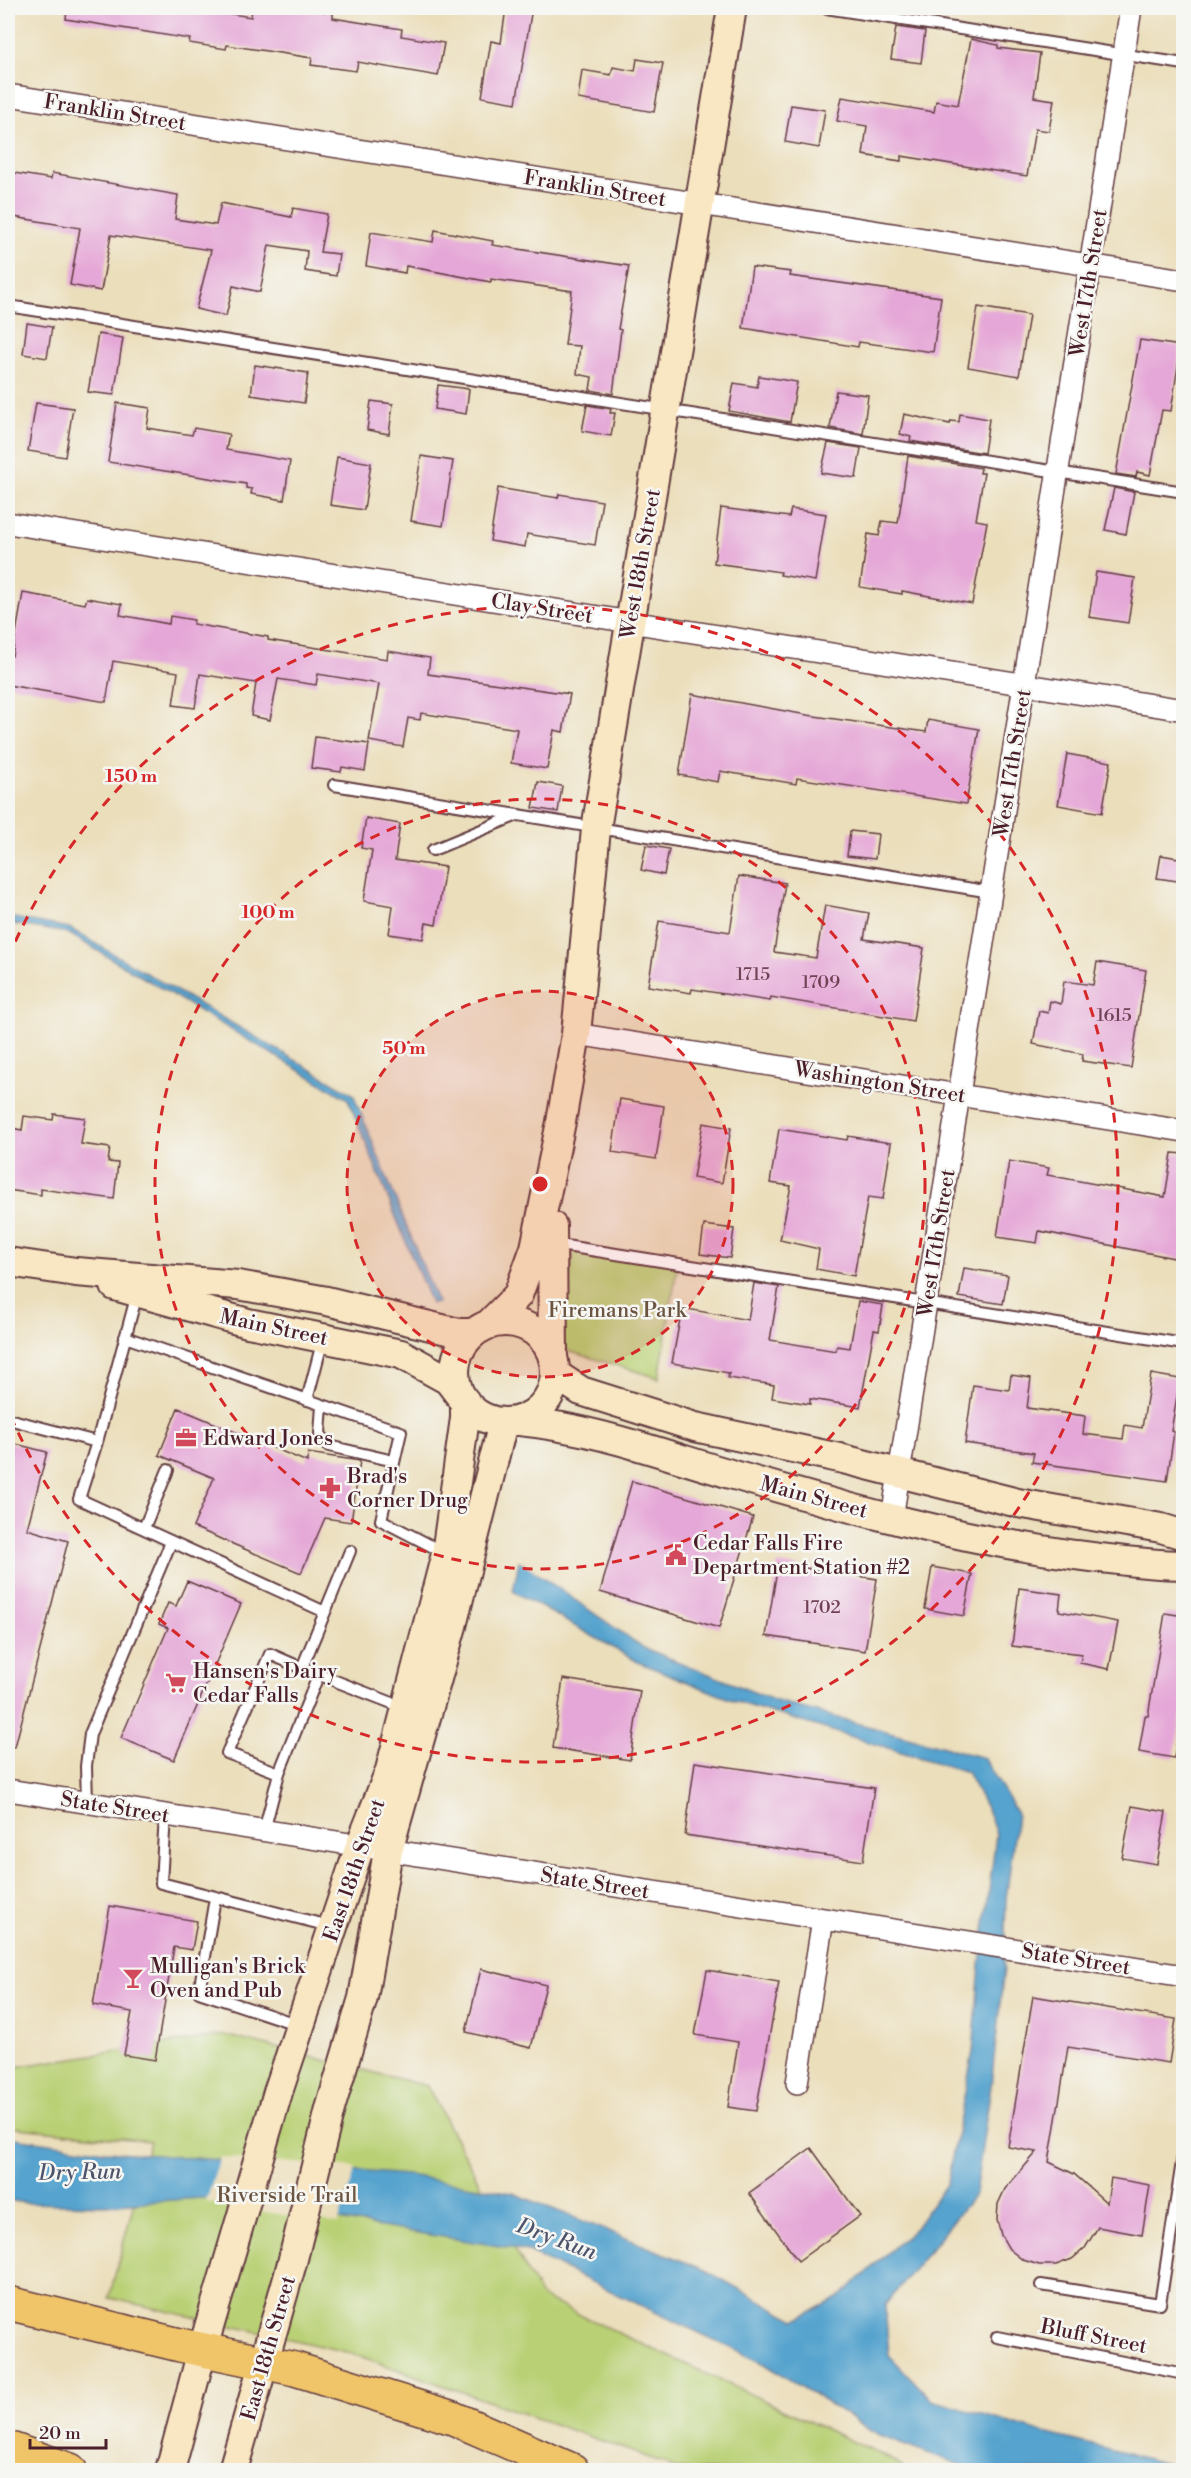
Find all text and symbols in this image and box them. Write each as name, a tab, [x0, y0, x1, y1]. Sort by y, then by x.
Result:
street label: Franklin Street	[42, 89, 188, 137]
street label: Franklin Street	[522, 165, 668, 213]
street label: West 17th Street	[1064, 207, 1114, 360]
street label: West 18th Street	[615, 486, 667, 643]
street label: Clay Street	[489, 588, 595, 630]
street label: West 17th Street	[988, 687, 1038, 840]
text: 150 m	[105, 765, 158, 788]
text: 100 m	[241, 901, 295, 924]
house number: 1715	[736, 963, 770, 986]
house number: 1709	[802, 971, 840, 994]
house number: 1615	[1096, 1004, 1132, 1027]
text: 50 m	[382, 1037, 426, 1060]
street label: Washington Street	[791, 1056, 968, 1109]
street label: West 17th Street	[912, 1167, 962, 1320]
centre of rings	[530, 1174, 550, 1194]
park label: Firemans Park	[548, 1298, 687, 1324]
street label: Main Street	[217, 1304, 331, 1352]
office icon: Edward Jones	[174, 1426, 198, 1450]
place label: Edward Jones	[203, 1426, 333, 1452]
place label: Brad's Corner Drug	[346, 1464, 468, 1514]
street label: Main Street	[757, 1471, 871, 1525]
pharmacy icon: Brad's Corner Drug	[318, 1476, 342, 1500]
place label: Cedar Falls Fire Department Station #2	[693, 1531, 910, 1581]
public building icon: Cedar Falls Fire Department Station #2	[664, 1543, 688, 1567]
house number: 1702	[803, 1596, 841, 1619]
place label: Hansen's Dairy Cedar Falls	[193, 1659, 338, 1709]
supermarket icon: Hansen's Dairy Cedar Falls	[164, 1671, 188, 1695]
street label: State Street	[59, 1787, 172, 1829]
street label: East 18th Street	[318, 1795, 392, 1945]
street label: State Street	[539, 1863, 652, 1905]
street label: State Street	[1020, 1939, 1133, 1981]
place label: Mulligan's Brick Oven and Pub	[150, 1954, 306, 2004]
bar icon: Mulligan's Brick Oven and Pub	[121, 1966, 145, 1990]
water label: Dry Run	[37, 2158, 122, 2187]
park label: Riverside Trail	[217, 2183, 357, 2209]
water label: Dry Run	[512, 2212, 601, 2267]
street label: East 18th Street	[236, 2272, 302, 2424]
street label: Bluff Street	[1037, 2314, 1150, 2360]
scale bar	[30, 2412, 106, 2450]
text: 20 m	[39, 2422, 81, 2445]

